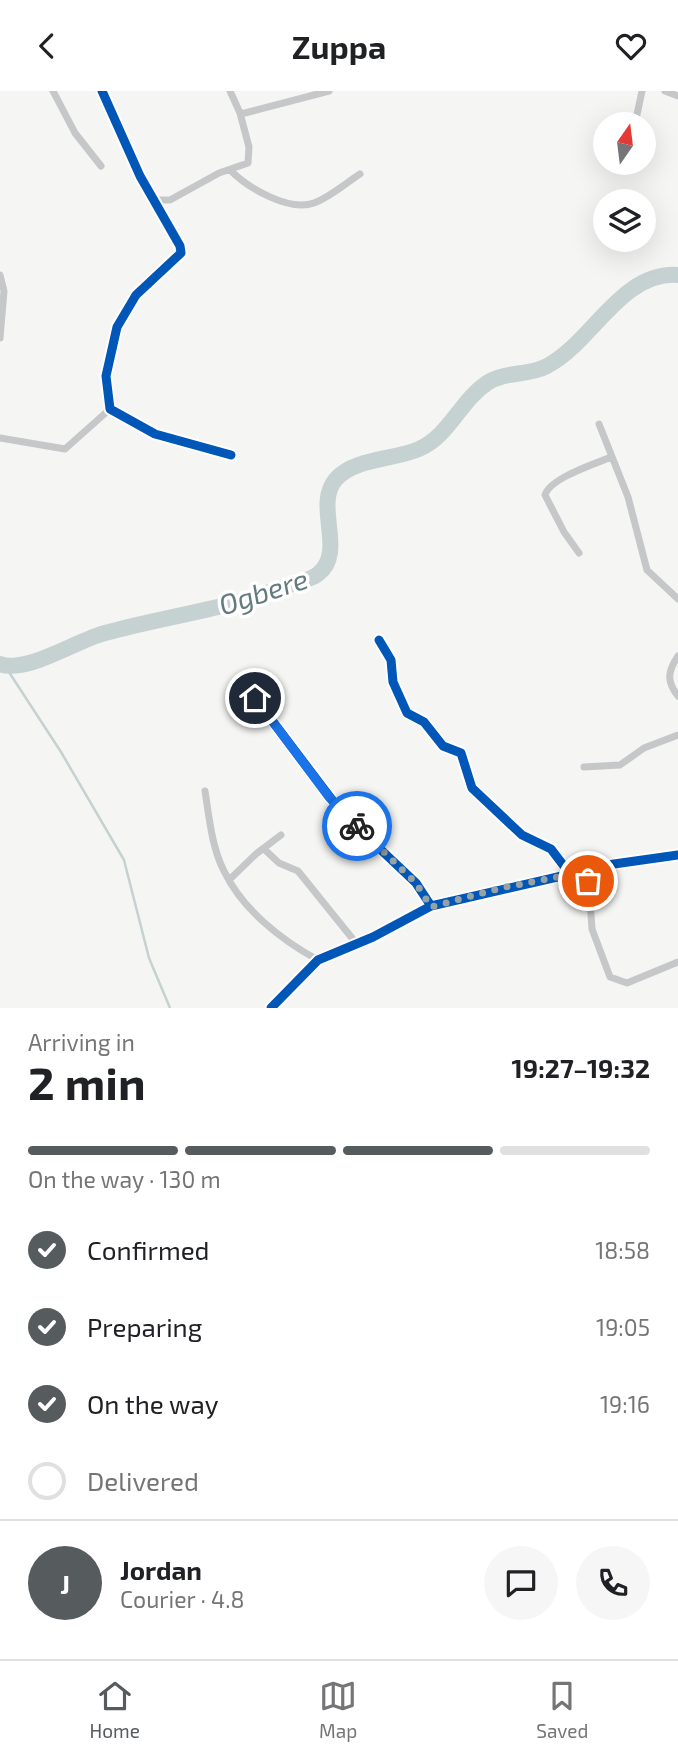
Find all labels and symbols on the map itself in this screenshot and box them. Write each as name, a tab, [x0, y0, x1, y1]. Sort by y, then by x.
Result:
north arrow	[593, 112, 656, 175]
water label: Ogbere	[214, 561, 312, 621]
pin	[225, 668, 285, 728]
courier	[322, 791, 392, 861]
pin	[558, 851, 618, 911]

